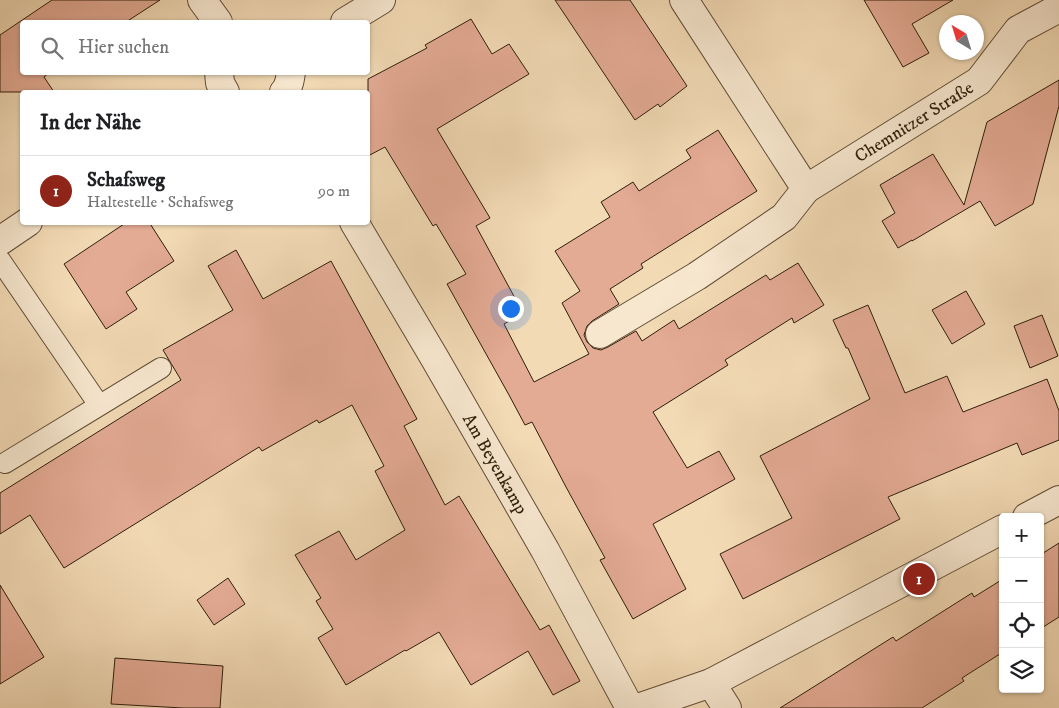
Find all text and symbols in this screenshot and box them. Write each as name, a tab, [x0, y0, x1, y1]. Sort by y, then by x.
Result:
north arrow	[939, 15, 984, 60]
search box	[20, 20, 370, 75]
icon: search	[38, 34, 66, 62]
text: Hier suchen	[78, 36, 169, 59]
street label: Chemnitzer Straße	[851, 77, 978, 168]
text: In der Nähe	[40, 110, 141, 136]
text: Schafsweg	[87, 169, 165, 192]
text: 1	[53, 181, 59, 201]
text: 90 m	[318, 181, 350, 201]
text: Haltestelle · Schafsweg	[87, 192, 233, 212]
your location	[498, 296, 524, 322]
street label: Am Beyenkamp	[457, 410, 532, 518]
map controls	[999, 513, 1044, 693]
button: +	[999, 513, 1044, 558]
button: −	[999, 558, 1044, 603]
pin: 1	[903, 560, 935, 598]
button: locate	[999, 603, 1044, 648]
button: layers	[999, 648, 1044, 693]

